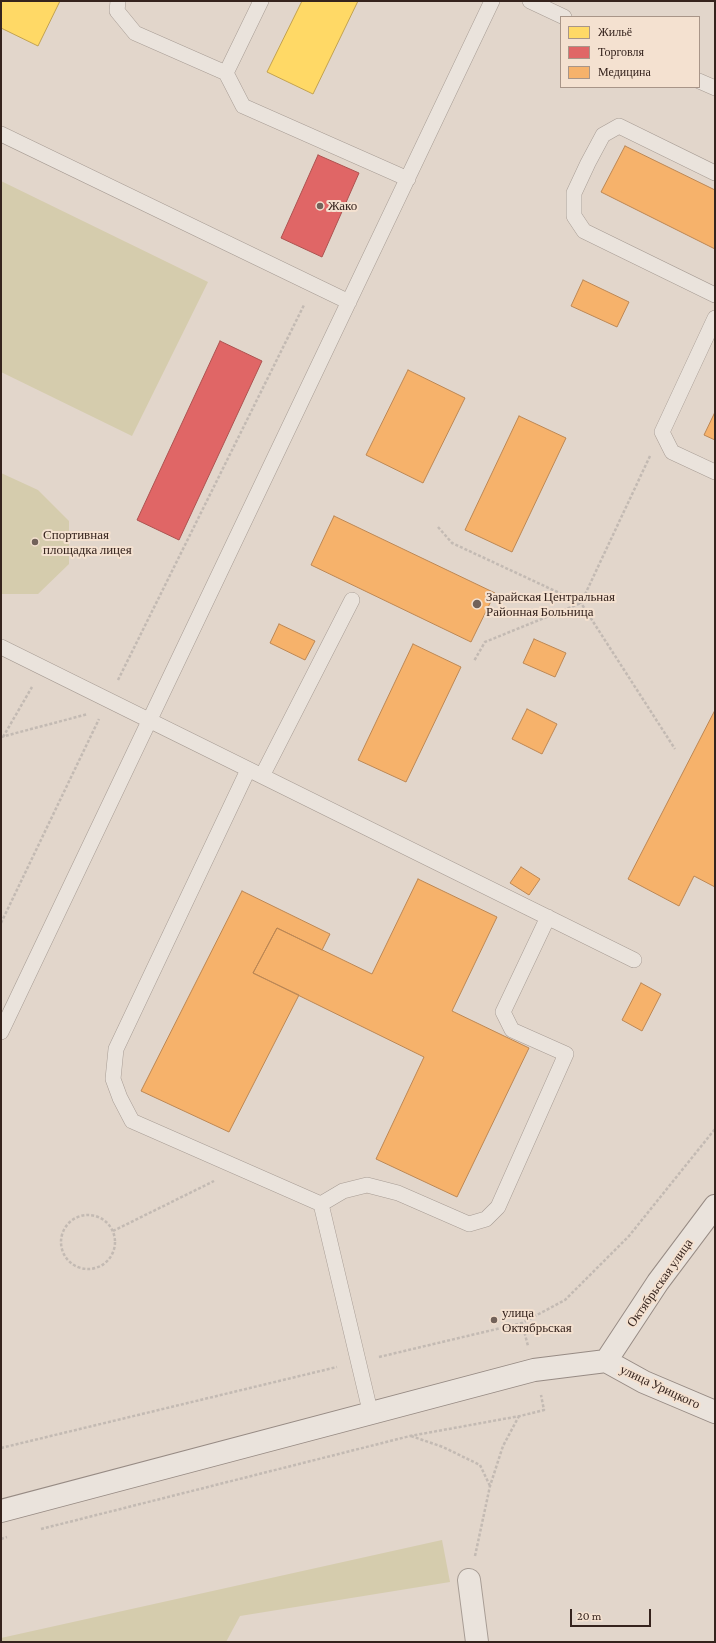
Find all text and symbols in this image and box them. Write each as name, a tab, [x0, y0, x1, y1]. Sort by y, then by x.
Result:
legend	[560, 16, 700, 88]
text: Жильё	[598, 25, 632, 39]
text: Торговля	[598, 45, 644, 59]
text: Медицина	[598, 65, 651, 79]
place label: Жако	[328, 198, 357, 214]
marker: Жако	[315, 201, 325, 211]
place label: Спортивная площадка лицея	[43, 527, 132, 558]
marker: Спортивная площадка лицея	[30, 537, 40, 547]
place label: Зарайская Центральная Районная Больница	[486, 589, 615, 620]
marker: Зарайская Центральная Районная Больница	[471, 598, 483, 610]
street label: Октябрьская улица	[624, 1236, 696, 1330]
place label: улица Октябрьская	[502, 1305, 572, 1336]
marker: улица Октябрьская	[489, 1315, 499, 1325]
street label: улица Урицкого	[617, 1362, 703, 1412]
scale bar	[572, 1601, 653, 1627]
text: 20 m	[577, 1609, 601, 1623]

